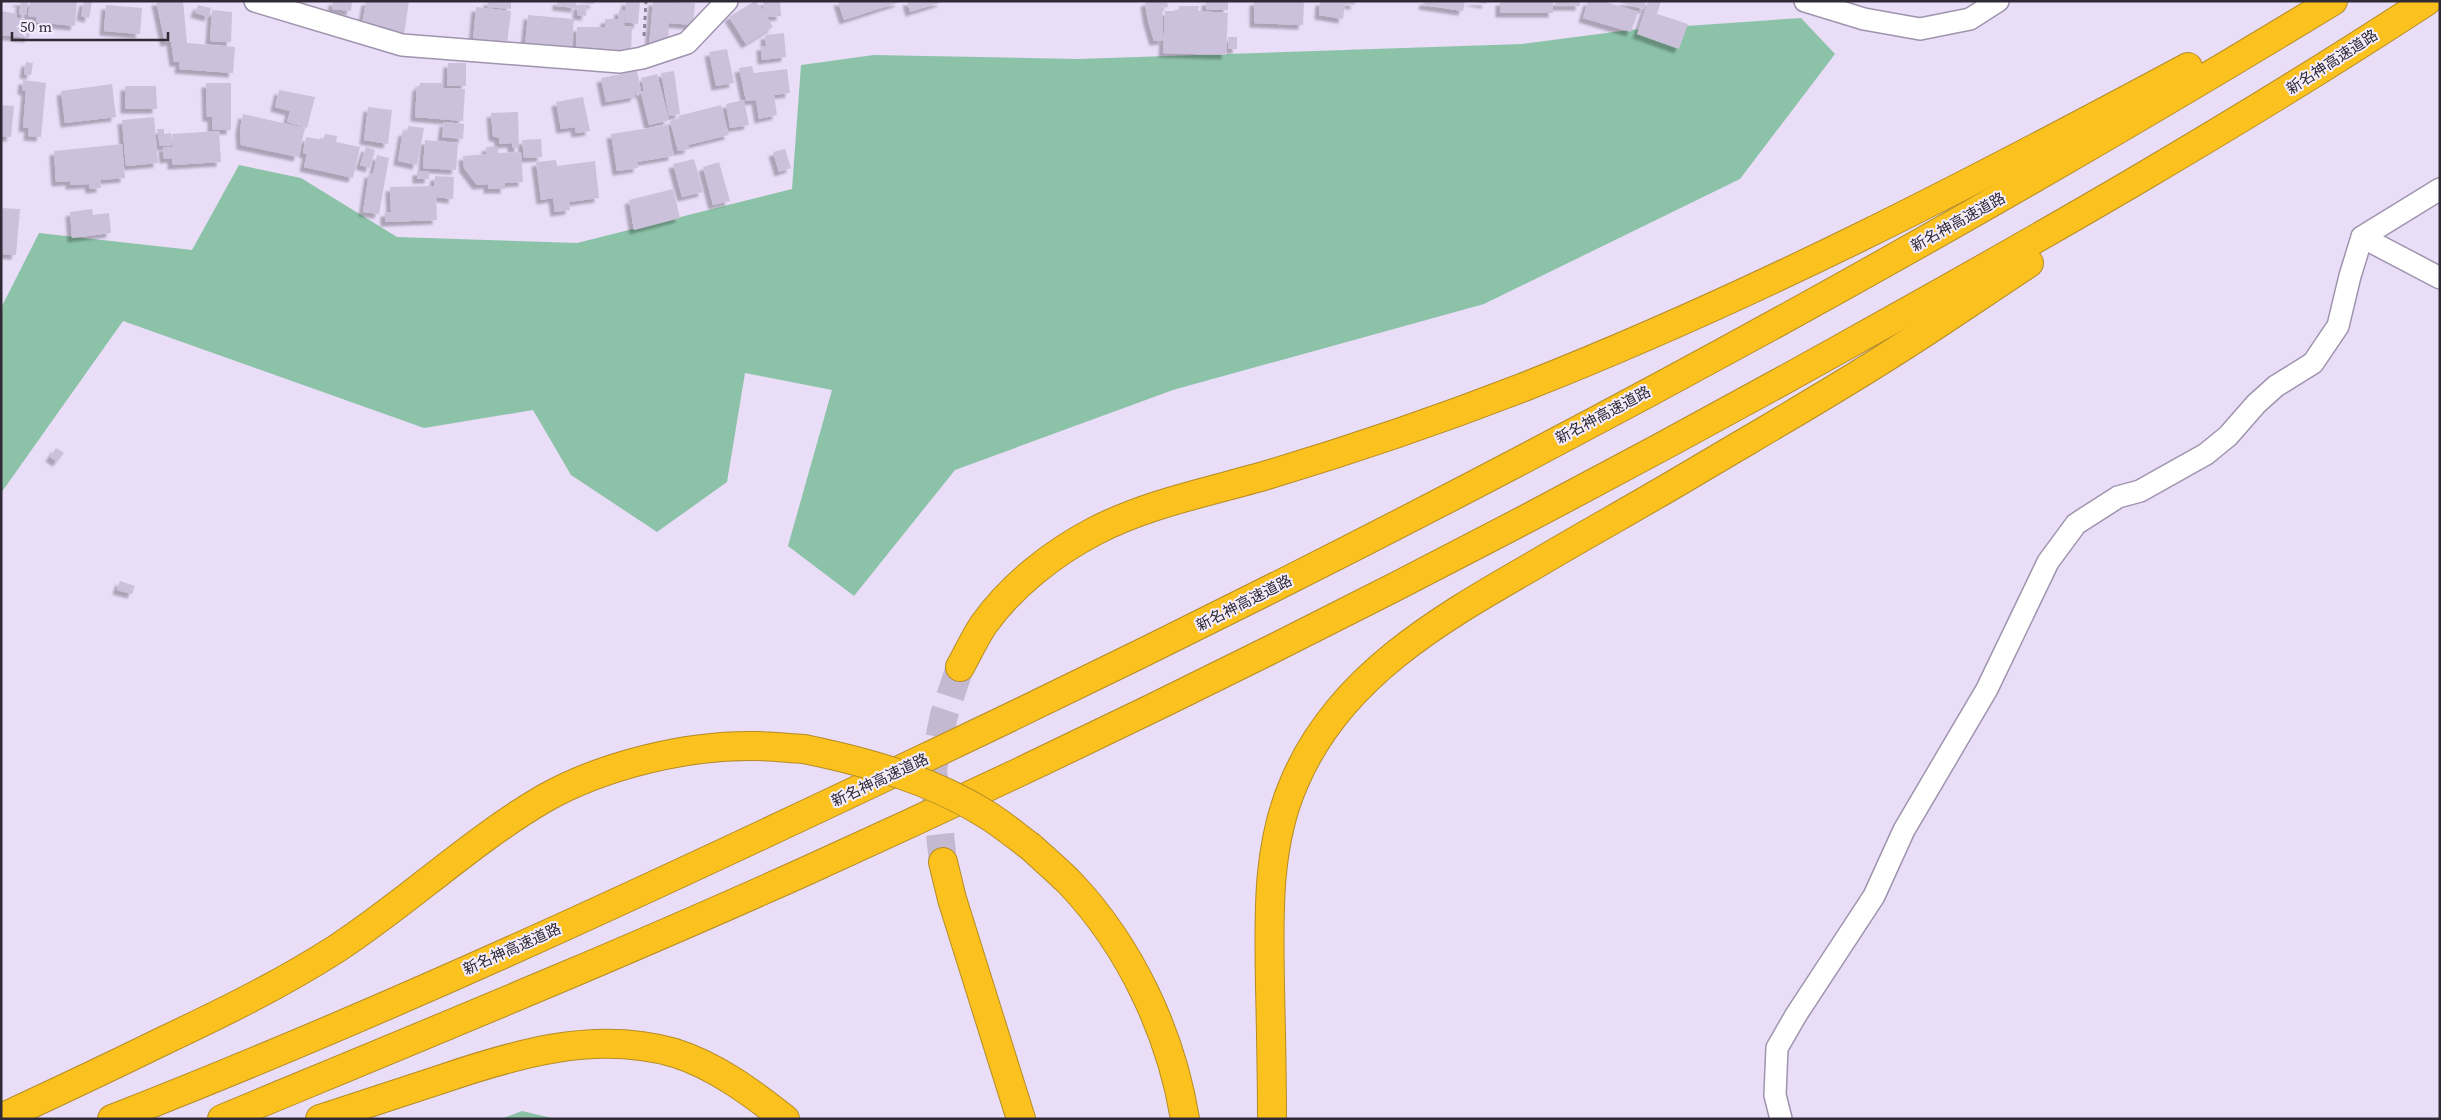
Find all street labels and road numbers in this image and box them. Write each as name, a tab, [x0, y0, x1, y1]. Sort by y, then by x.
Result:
street label: 新名神高速道路	[2282, 24, 2381, 99]
street label: 新名神高速道路	[1907, 187, 2009, 256]
street label: 新名神高速道路	[1551, 381, 1654, 448]
street label: 新名神高速道路	[1192, 569, 1295, 636]
street label: 新名神高速道路	[828, 748, 932, 811]
street label: 新名神高速道路	[460, 918, 564, 979]

